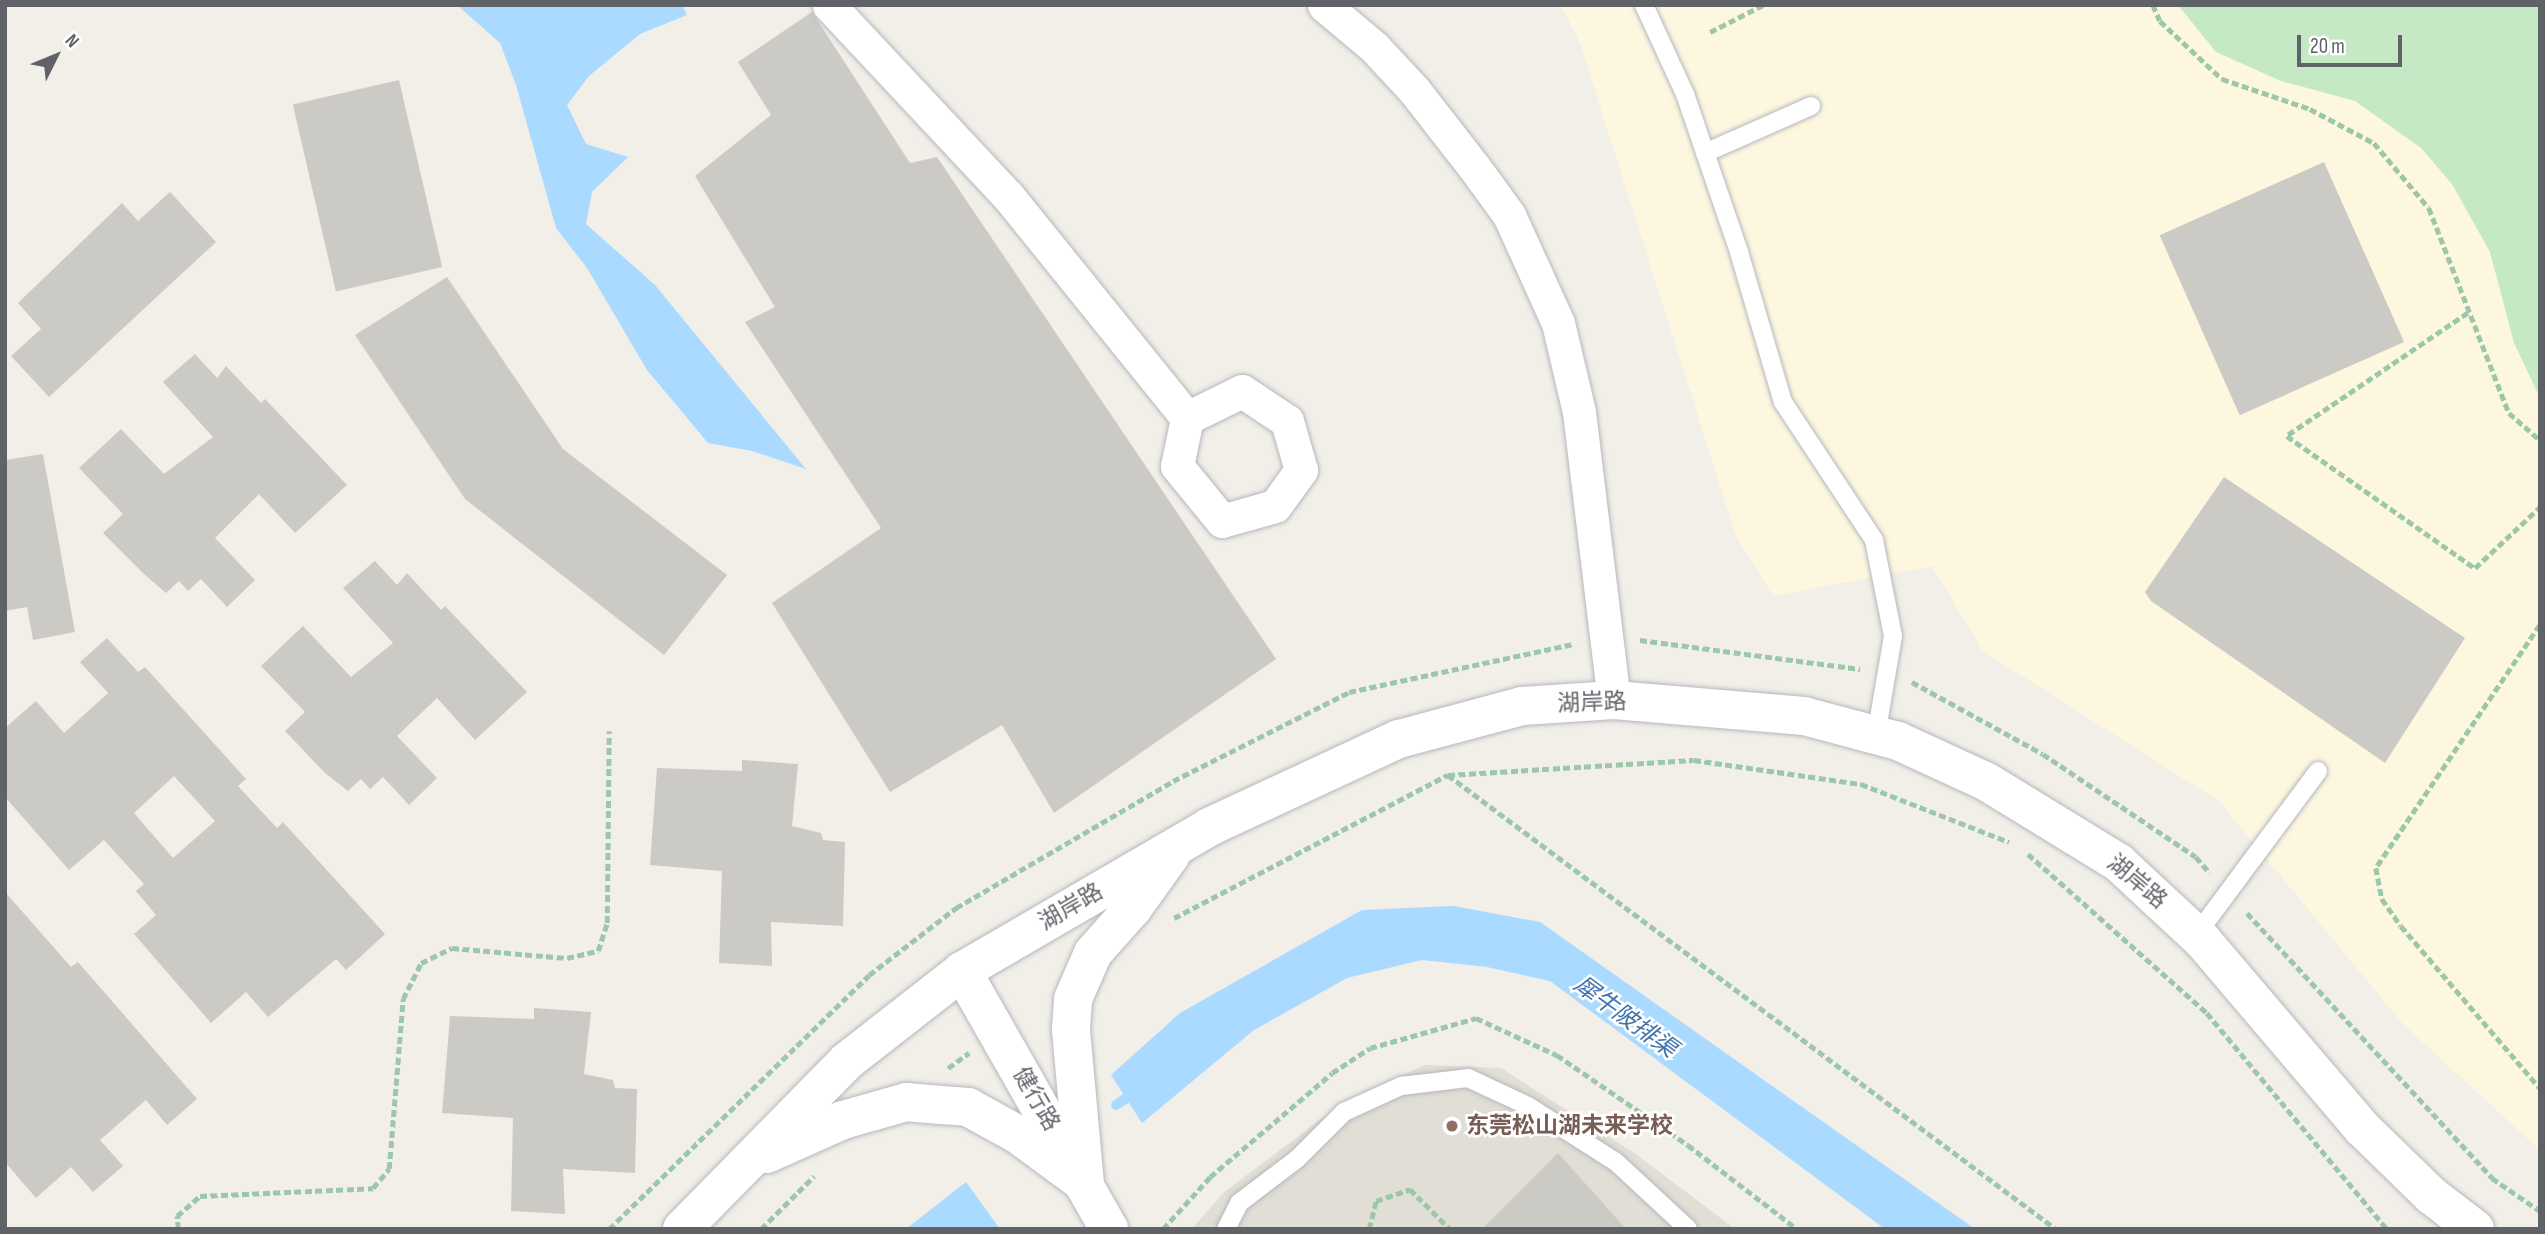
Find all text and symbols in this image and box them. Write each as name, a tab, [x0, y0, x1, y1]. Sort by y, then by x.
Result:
north arrow	[21, 21, 91, 91]
scale bar	[2300, 21, 2405, 65]
text: N	[60, 30, 84, 53]
text: 20 m	[2310, 34, 2345, 59]
street label: 湖岸路	[1557, 688, 1627, 718]
street label: 湖岸路	[2102, 849, 2172, 915]
street label: 湖岸路	[1034, 878, 1108, 936]
water label: 犀牛陂排渠	[1568, 970, 1682, 1064]
street label: 健行路	[1007, 1062, 1065, 1136]
place label: 东莞松山湖未来学校	[1466, 1112, 1673, 1140]
marker: 东莞松山湖未来学校	[1444, 1118, 1460, 1134]

